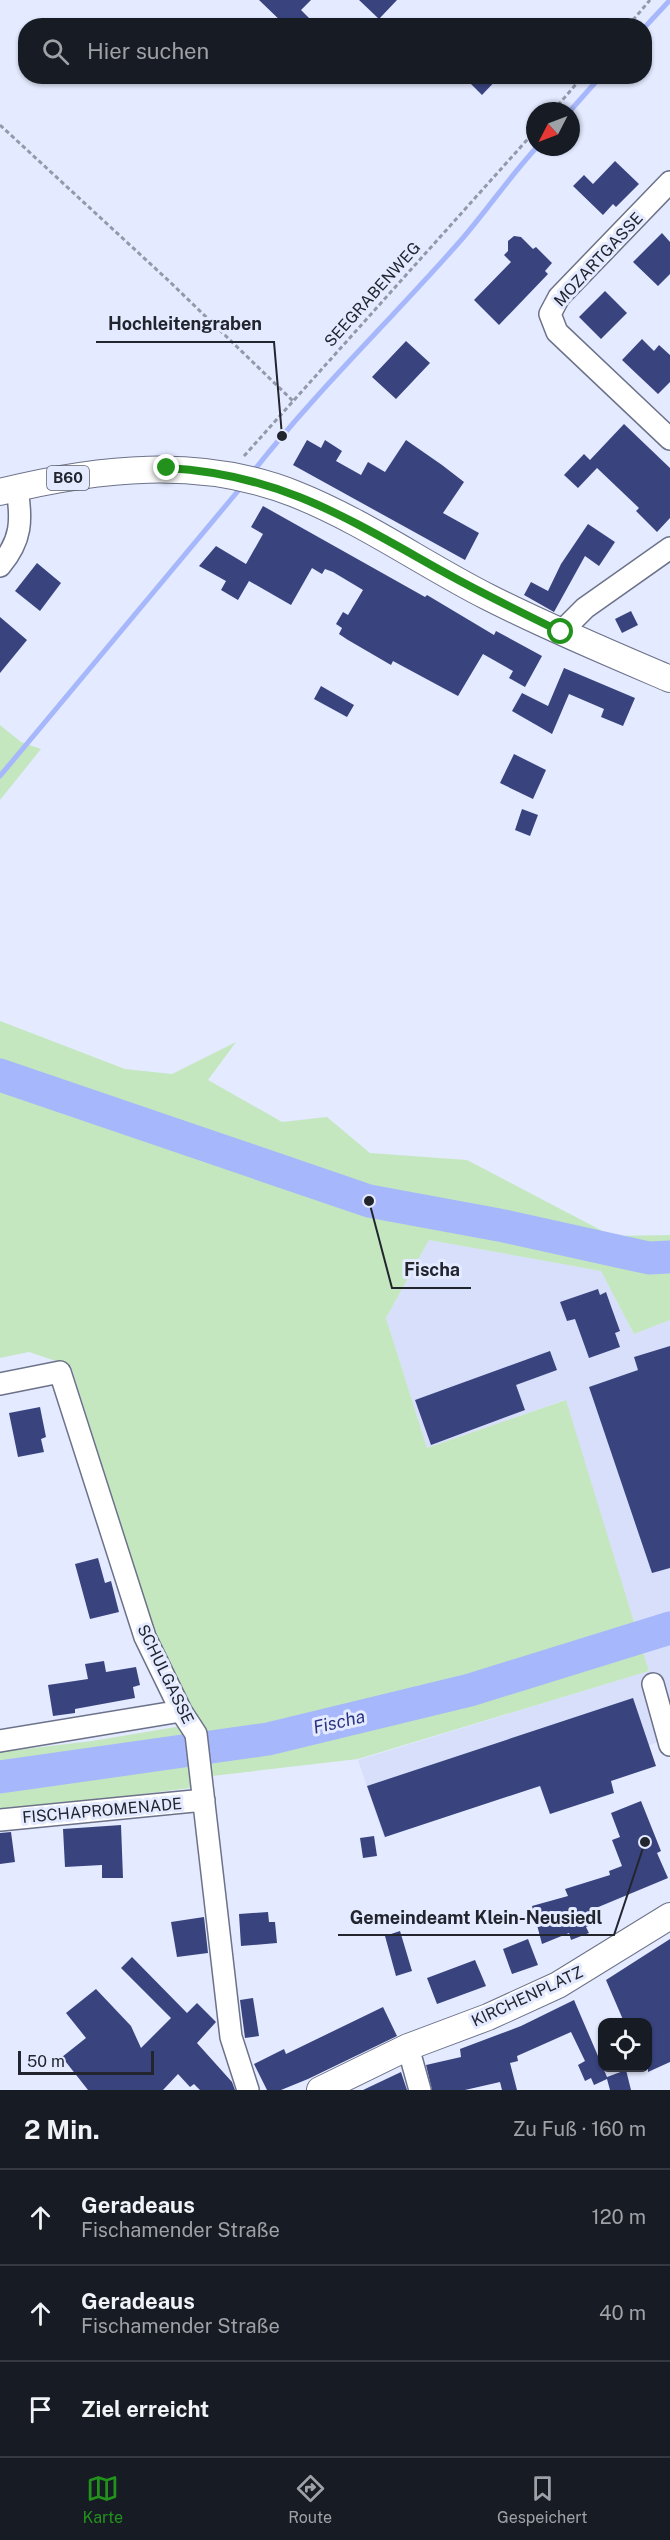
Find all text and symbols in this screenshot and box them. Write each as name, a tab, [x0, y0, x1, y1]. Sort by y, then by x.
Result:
search box	[18, 18, 652, 84]
icon: search	[39, 35, 72, 68]
text: Hier suchen	[87, 38, 209, 64]
north arrow	[526, 102, 580, 156]
street label: MOZARTGASSE	[550, 208, 647, 310]
street label: SEEGRABENWEG	[320, 238, 424, 351]
callout: Hochleitengraben	[96, 306, 274, 342]
text: Hochleitengraben	[108, 313, 262, 334]
route end	[153, 454, 179, 480]
road number: B60	[47, 466, 89, 490]
route start	[547, 618, 573, 644]
callout: Fischa	[392, 1252, 471, 1288]
text: Fischa	[404, 1259, 460, 1280]
street label: SCHULGASSE	[133, 1621, 198, 1727]
water label: Fischa	[311, 1705, 367, 1738]
street label: FISCHAPROMENADE	[21, 1794, 183, 1827]
callout: Gemeindeamt Klein-Neusiedl	[338, 1899, 614, 1935]
text: Gemeindeamt Klein-Neusiedl	[350, 1907, 602, 1928]
street label: KIRCHENPLATZ	[468, 1962, 586, 2031]
map controls	[598, 2018, 652, 2072]
button: locate	[598, 2018, 652, 2072]
scale bar	[18, 2048, 154, 2076]
text: 50 m	[27, 2052, 65, 2071]
text: 2 Min.	[24, 2114, 100, 2145]
text: Zu Fuß · 160 m	[513, 2117, 646, 2141]
text: Geradeaus	[81, 2192, 195, 2218]
icon: ahead	[24, 2201, 57, 2234]
text: 120 m	[592, 2205, 646, 2229]
text: Fischamender Straße	[81, 2218, 280, 2242]
text: Geradeaus	[81, 2288, 195, 2314]
icon: ahead	[24, 2297, 57, 2330]
text: 40 m	[599, 2301, 646, 2325]
text: Fischamender Straße	[81, 2314, 280, 2338]
icon: arrive	[24, 2393, 57, 2426]
text: Ziel erreicht	[81, 2396, 209, 2422]
tab: Karte	[82, 2472, 123, 2527]
tab: Route	[288, 2472, 332, 2527]
tab: Gespeichert	[497, 2472, 588, 2527]

